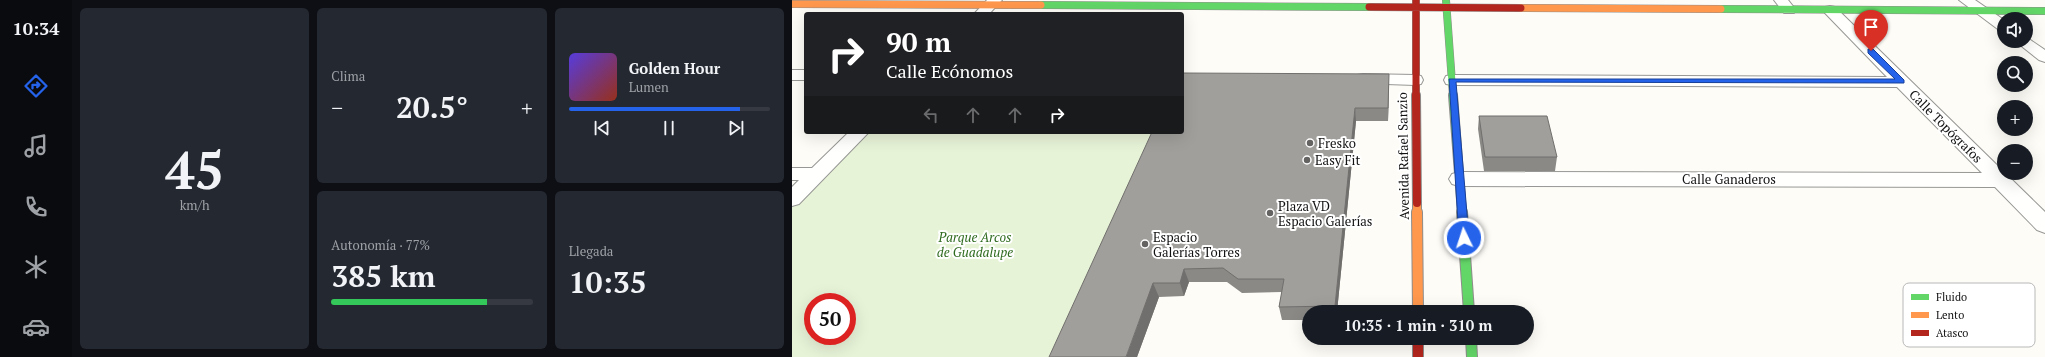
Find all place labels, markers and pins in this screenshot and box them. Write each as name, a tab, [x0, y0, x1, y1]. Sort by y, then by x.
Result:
pin	[1854, 10, 1888, 51]
place label: Fresko	[1318, 134, 1356, 152]
marker: Fresko	[1305, 138, 1315, 148]
place label: Easy Fit	[1315, 151, 1360, 169]
marker: Easy Fit	[1302, 155, 1312, 165]
place label: Plaza VD Espacio Galerías	[1278, 197, 1373, 230]
marker: Plaza VD Espacio Galerías	[1265, 208, 1275, 218]
place label: Espacio Galerías Torres	[1153, 228, 1240, 261]
marker: Espacio Galerías Torres	[1140, 239, 1150, 249]

